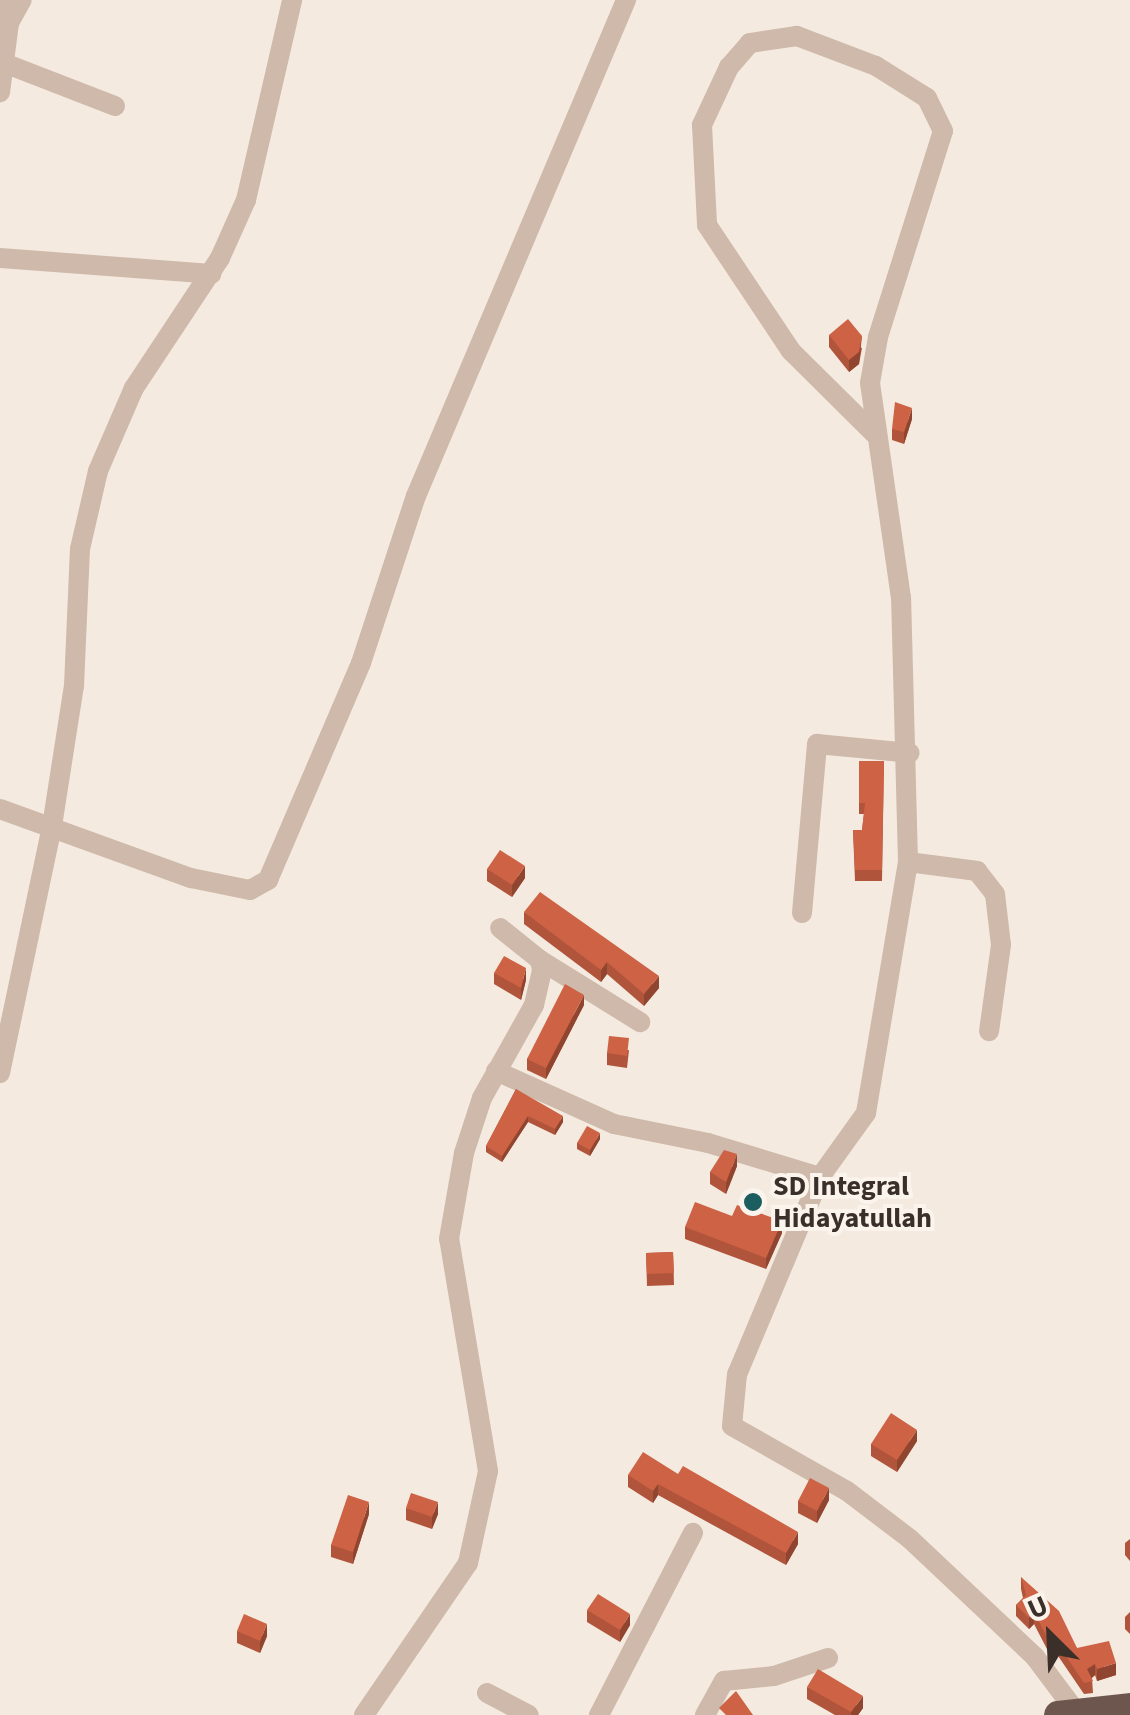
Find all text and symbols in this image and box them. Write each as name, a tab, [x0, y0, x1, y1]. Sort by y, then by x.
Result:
place label: SD Integral Hidayatullah	[773, 1169, 932, 1235]
marker: SD Integral Hidayatullah	[742, 1191, 764, 1213]
north arrow	[1000, 1585, 1100, 1685]
text: U	[1021, 1586, 1054, 1630]

